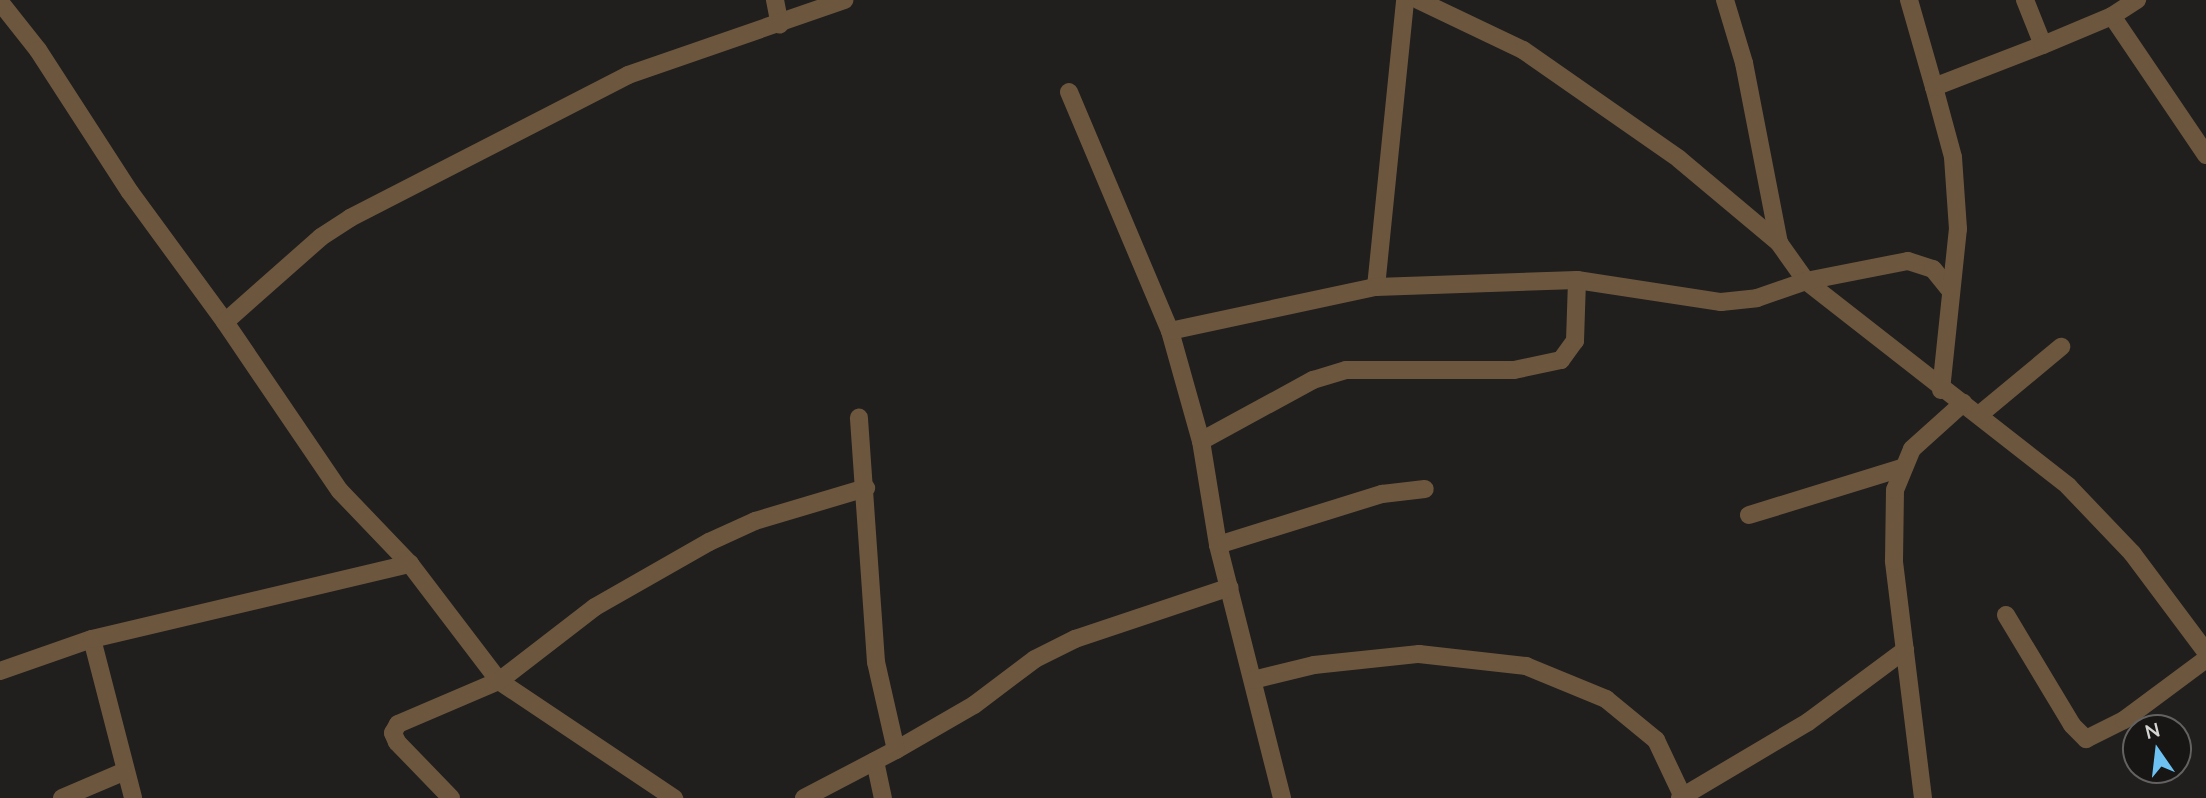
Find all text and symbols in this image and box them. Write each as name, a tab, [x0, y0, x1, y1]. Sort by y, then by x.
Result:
north arrow	[2122, 714, 2192, 784]
text: N	[2142, 717, 2162, 743]

